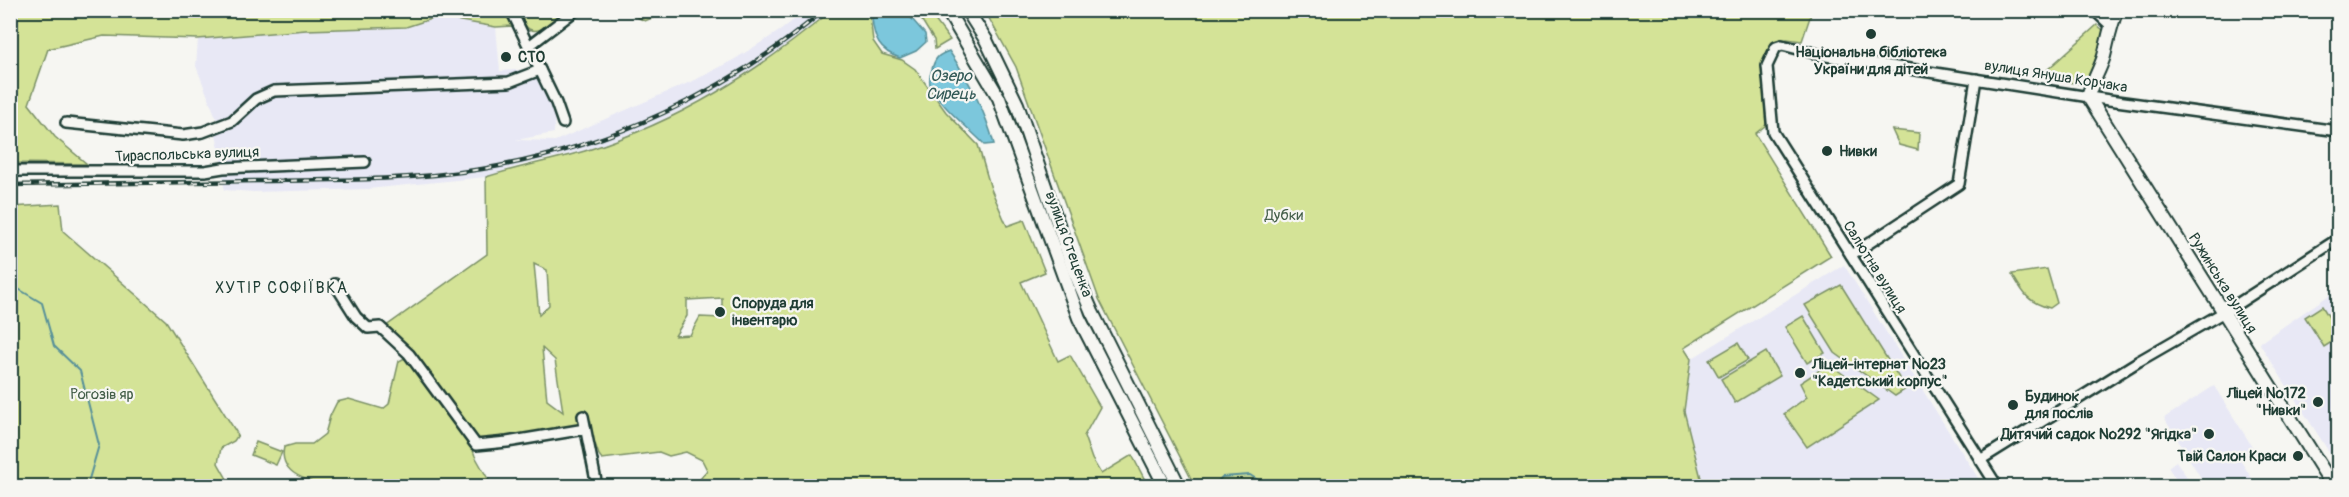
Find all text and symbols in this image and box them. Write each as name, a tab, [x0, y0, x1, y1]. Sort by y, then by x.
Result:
marker: Національна бібліотека України для дітей	[1864, 27, 1878, 41]
place label: Національна бібліотека України для дітей	[1795, 43, 1947, 79]
place label: СТО	[518, 48, 546, 67]
marker: СТО	[499, 50, 513, 64]
street label: вулиця Януша Корчака	[1983, 56, 2129, 97]
water label: Озеро Сирець	[926, 66, 977, 104]
street label: Тираспольська вулиця	[115, 142, 260, 167]
place label: Нивки	[1839, 142, 1877, 161]
marker: Нивки	[1820, 144, 1834, 158]
street label: вулиця Стеценка	[1041, 189, 1096, 300]
park label: Дубки	[1264, 206, 1304, 225]
street label: Салютна вулиця	[1838, 217, 1911, 317]
street label: Ружинська вулиця	[2184, 230, 2261, 337]
district label: ХУТІР СОФІЇВКА	[215, 278, 349, 298]
place label: Споруда для інвентарю	[732, 294, 814, 330]
marker: Споруда для інвентарю	[713, 305, 727, 319]
place label: Ліцей-інтернат №23 "Кадетський корпус"	[1811, 355, 1948, 391]
marker: Ліцей-інтернат №23 "Кадетський корпус"	[1793, 366, 1807, 380]
place label: Ліцей №172 "Нивки"	[2226, 384, 2306, 420]
park label: Рогозів яр	[70, 385, 134, 404]
place label: Будинок для послів	[2024, 387, 2093, 423]
marker: Ліцей №172 "Нивки"	[2311, 395, 2325, 409]
marker: Будинок для послів	[2006, 398, 2020, 412]
place label: Дитячий садок №292 "Ягідка"	[2000, 425, 2197, 444]
marker: Дитячий садок №292 "Ягідка"	[2202, 427, 2216, 441]
place label: Твій Салон Краси	[2176, 447, 2286, 466]
marker: Твій Салон Краси	[2291, 449, 2305, 463]

